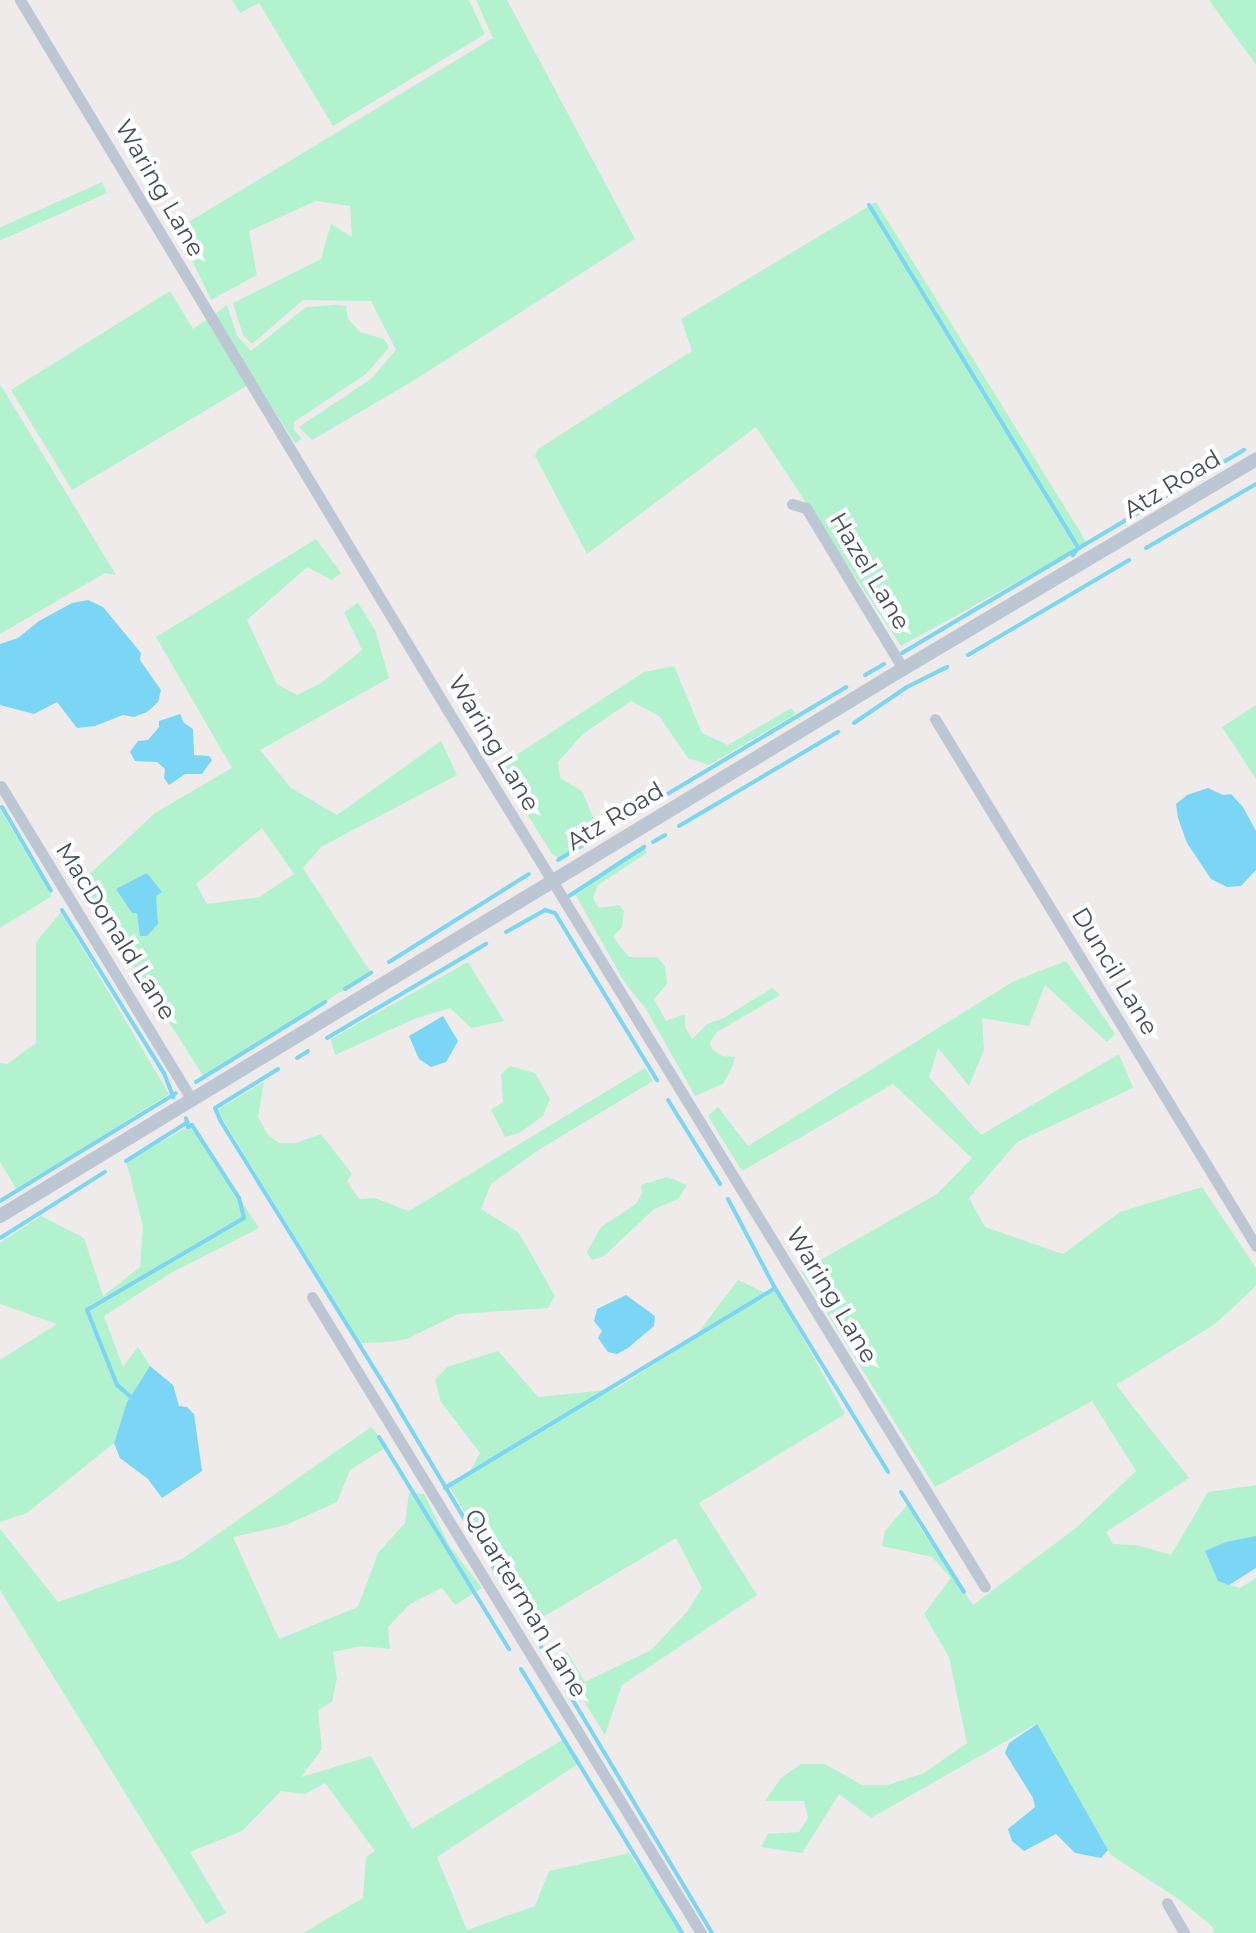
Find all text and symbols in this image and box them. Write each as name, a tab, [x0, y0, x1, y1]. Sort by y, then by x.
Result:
street label: Waring Lane	[109, 114, 211, 262]
street label: Atz Road	[1118, 444, 1226, 524]
street label: Hazel Lane	[824, 507, 916, 635]
street label: Waring Lane	[442, 670, 546, 816]
street label: Atz Road	[561, 776, 669, 856]
street label: MacDonald Lane	[50, 837, 182, 1025]
street label: Duncil Lane	[1066, 902, 1164, 1040]
street label: Waring Lane	[780, 1222, 884, 1368]
street label: Quarterman Lane	[458, 1504, 594, 1702]

